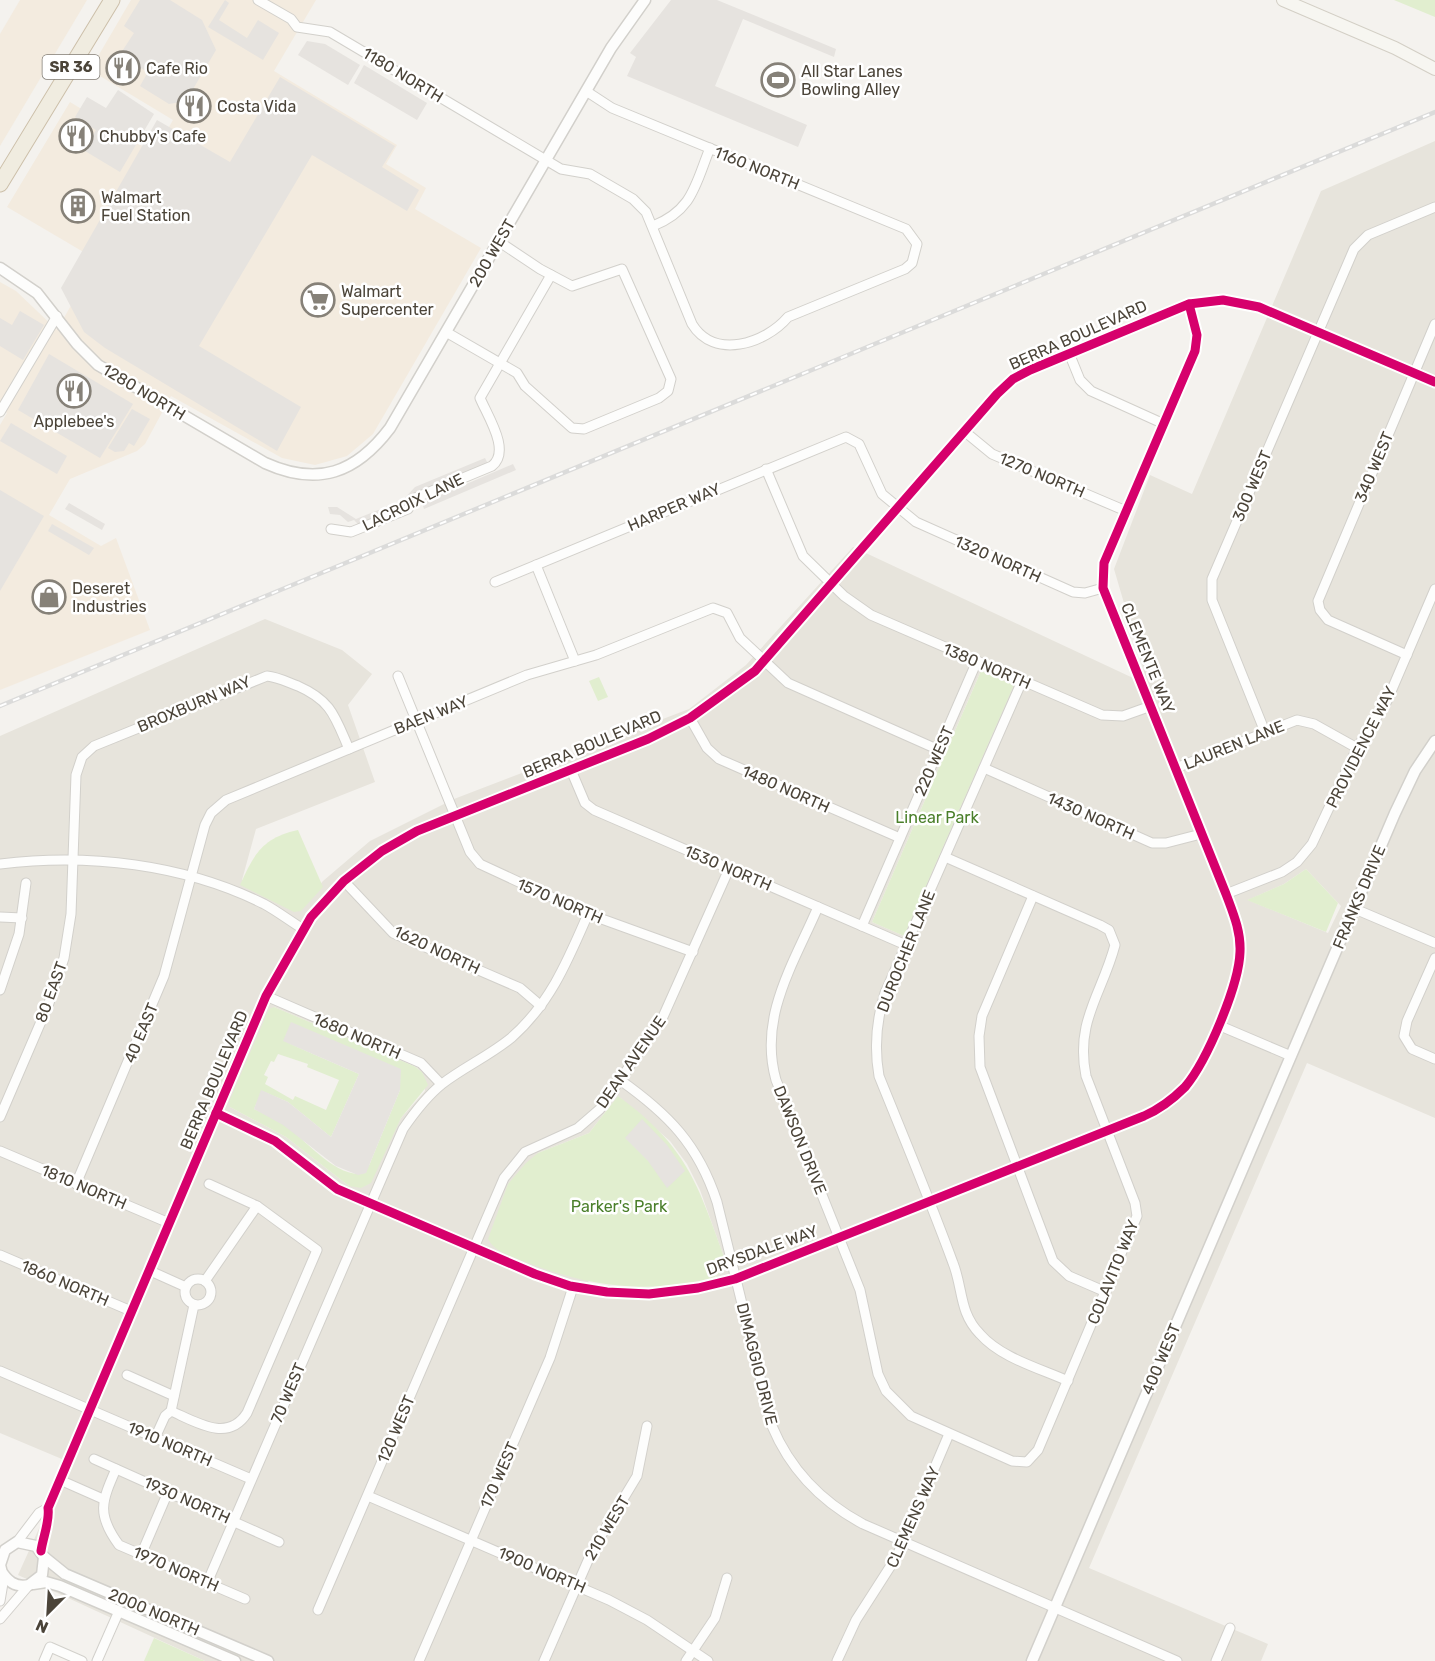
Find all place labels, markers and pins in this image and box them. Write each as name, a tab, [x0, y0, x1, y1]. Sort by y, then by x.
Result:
restaurant icon: Cafe Rio	[105, 50, 141, 86]
place label: Cafe Rio	[146, 59, 208, 78]
sports icon: All Star Lanes Bowling Alley	[760, 62, 796, 98]
place label: All Star Lanes Bowling Alley	[801, 62, 903, 99]
restaurant icon: Costa Vida	[176, 88, 212, 124]
place label: Costa Vida	[217, 97, 296, 116]
restaurant icon: Chubby's Cafe	[58, 118, 94, 154]
place label: Chubby's Cafe	[99, 127, 206, 146]
building icon: Walmart Fuel Station	[60, 188, 96, 224]
place label: Walmart Fuel Station	[101, 188, 191, 225]
supermarket icon: Walmart Supercenter	[300, 282, 336, 318]
place label: Walmart Supercenter	[341, 282, 434, 319]
restaurant icon: Applebee's	[56, 373, 92, 409]
place label: Applebee's	[34, 412, 114, 431]
shop icon: Deseret Industries	[31, 579, 67, 615]
place label: Deseret Industries	[72, 579, 147, 616]

